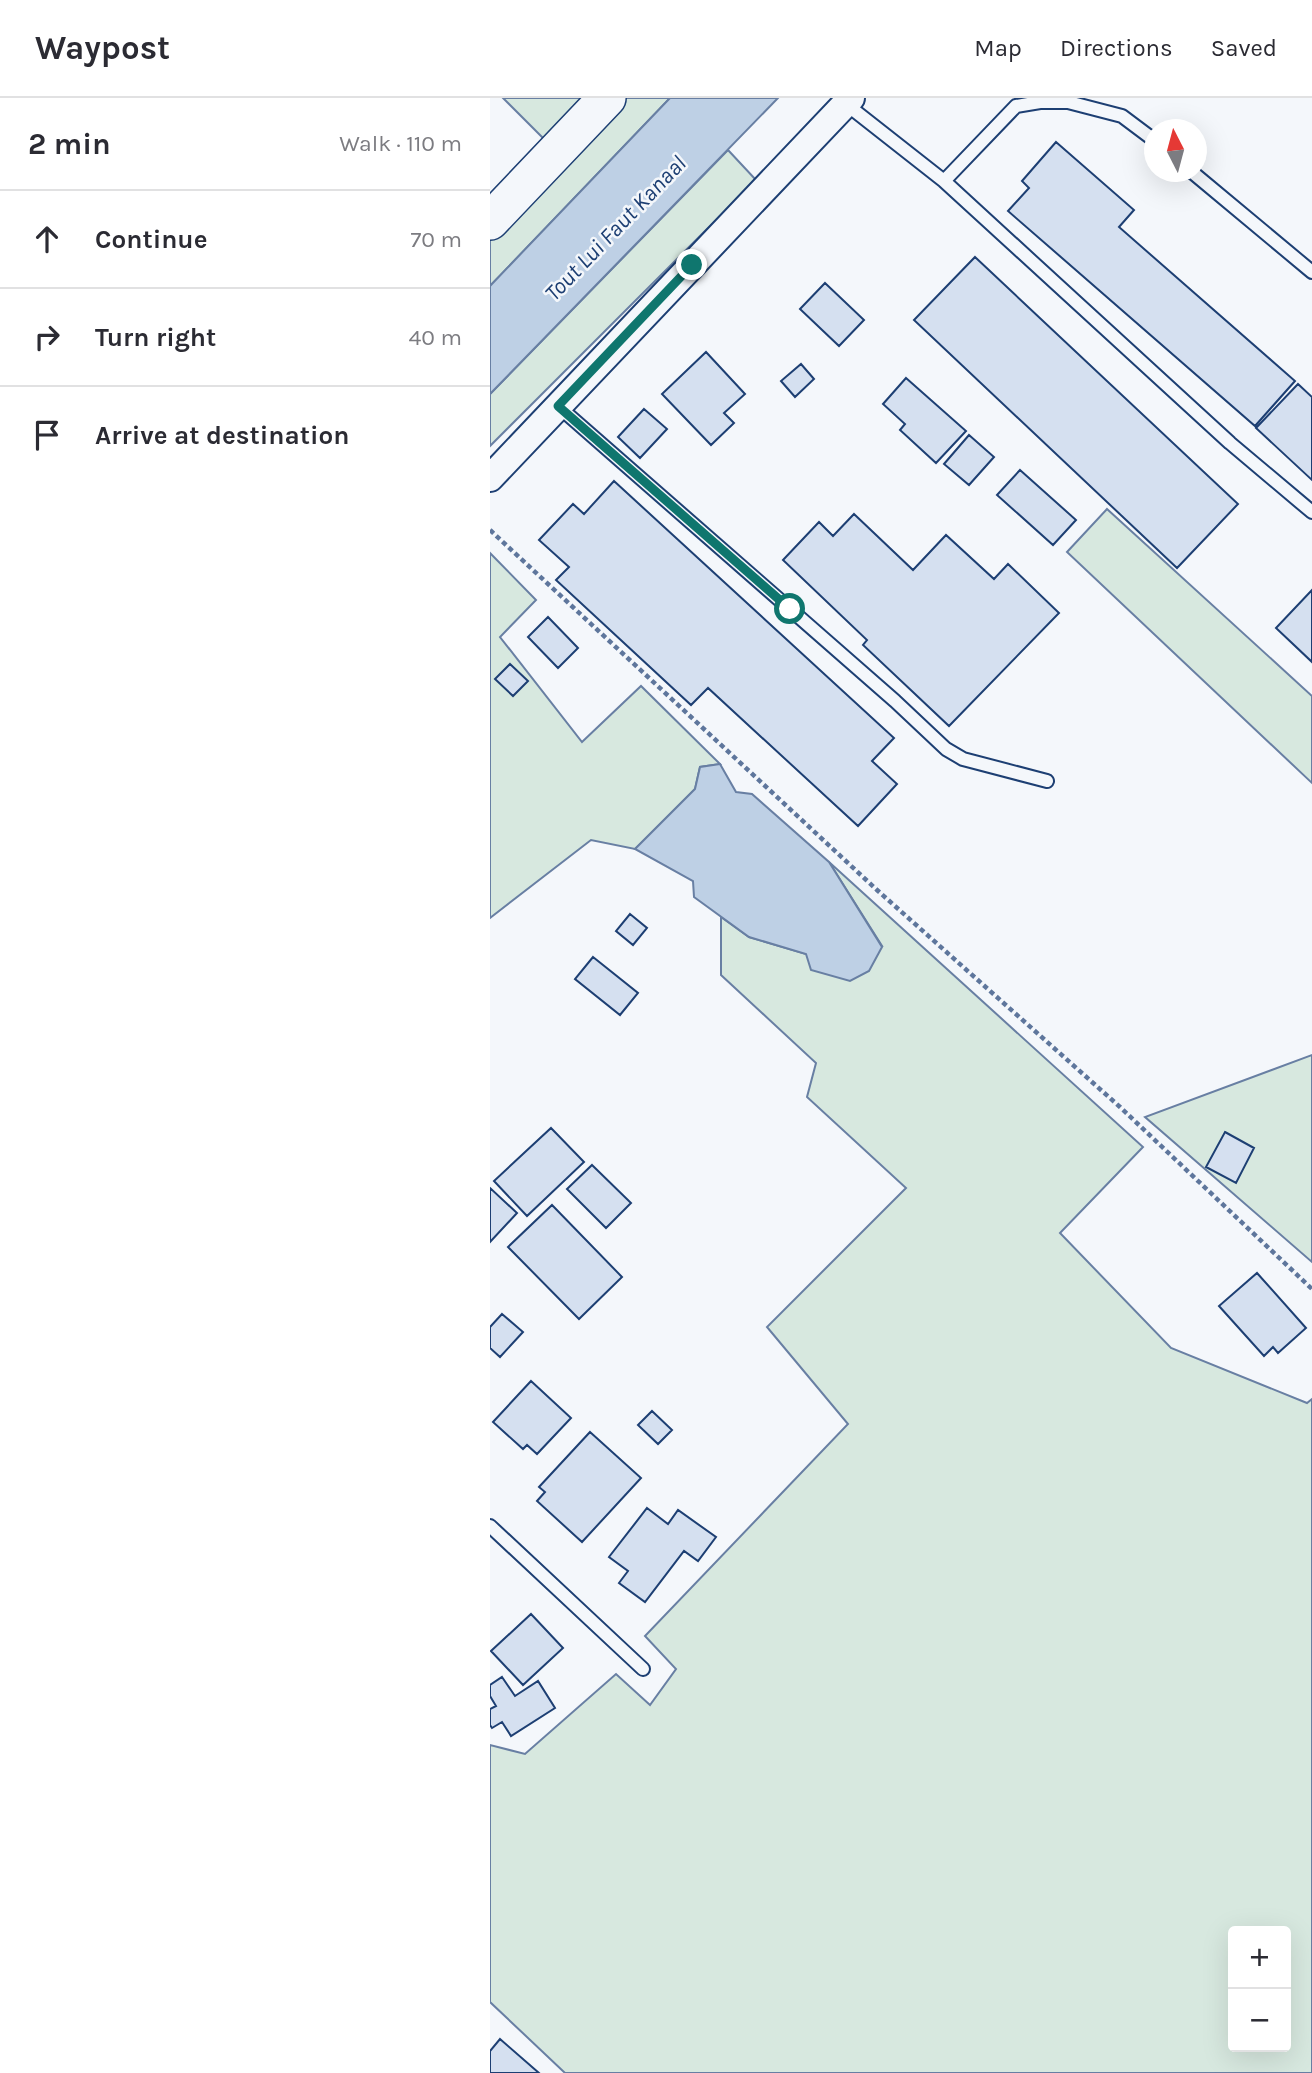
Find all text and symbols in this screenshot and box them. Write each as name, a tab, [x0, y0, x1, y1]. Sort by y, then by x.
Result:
text: Waypost	[35, 29, 170, 67]
text: Map	[974, 34, 1022, 62]
text: Directions	[1060, 34, 1173, 62]
text: Saved	[1211, 34, 1277, 62]
north arrow	[1144, 119, 1207, 182]
text: 2 min	[28, 126, 111, 162]
text: Walk · 110 m	[339, 130, 462, 157]
water label: Tout Lui Faut Kanaal	[539, 150, 692, 307]
icon: ahead	[28, 220, 66, 258]
text: Continue	[95, 224, 207, 255]
text: 70 m	[411, 226, 462, 253]
route end	[676, 249, 707, 280]
icon: right	[28, 318, 66, 356]
text: Turn right	[95, 322, 216, 353]
text: 40 m	[409, 324, 462, 351]
icon: arrive	[28, 416, 66, 454]
text: Arrive at destination	[95, 420, 349, 451]
route start	[774, 593, 805, 624]
map controls	[1228, 1926, 1291, 2052]
button: +	[1228, 1926, 1291, 1989]
button: −	[1228, 1989, 1291, 2052]

